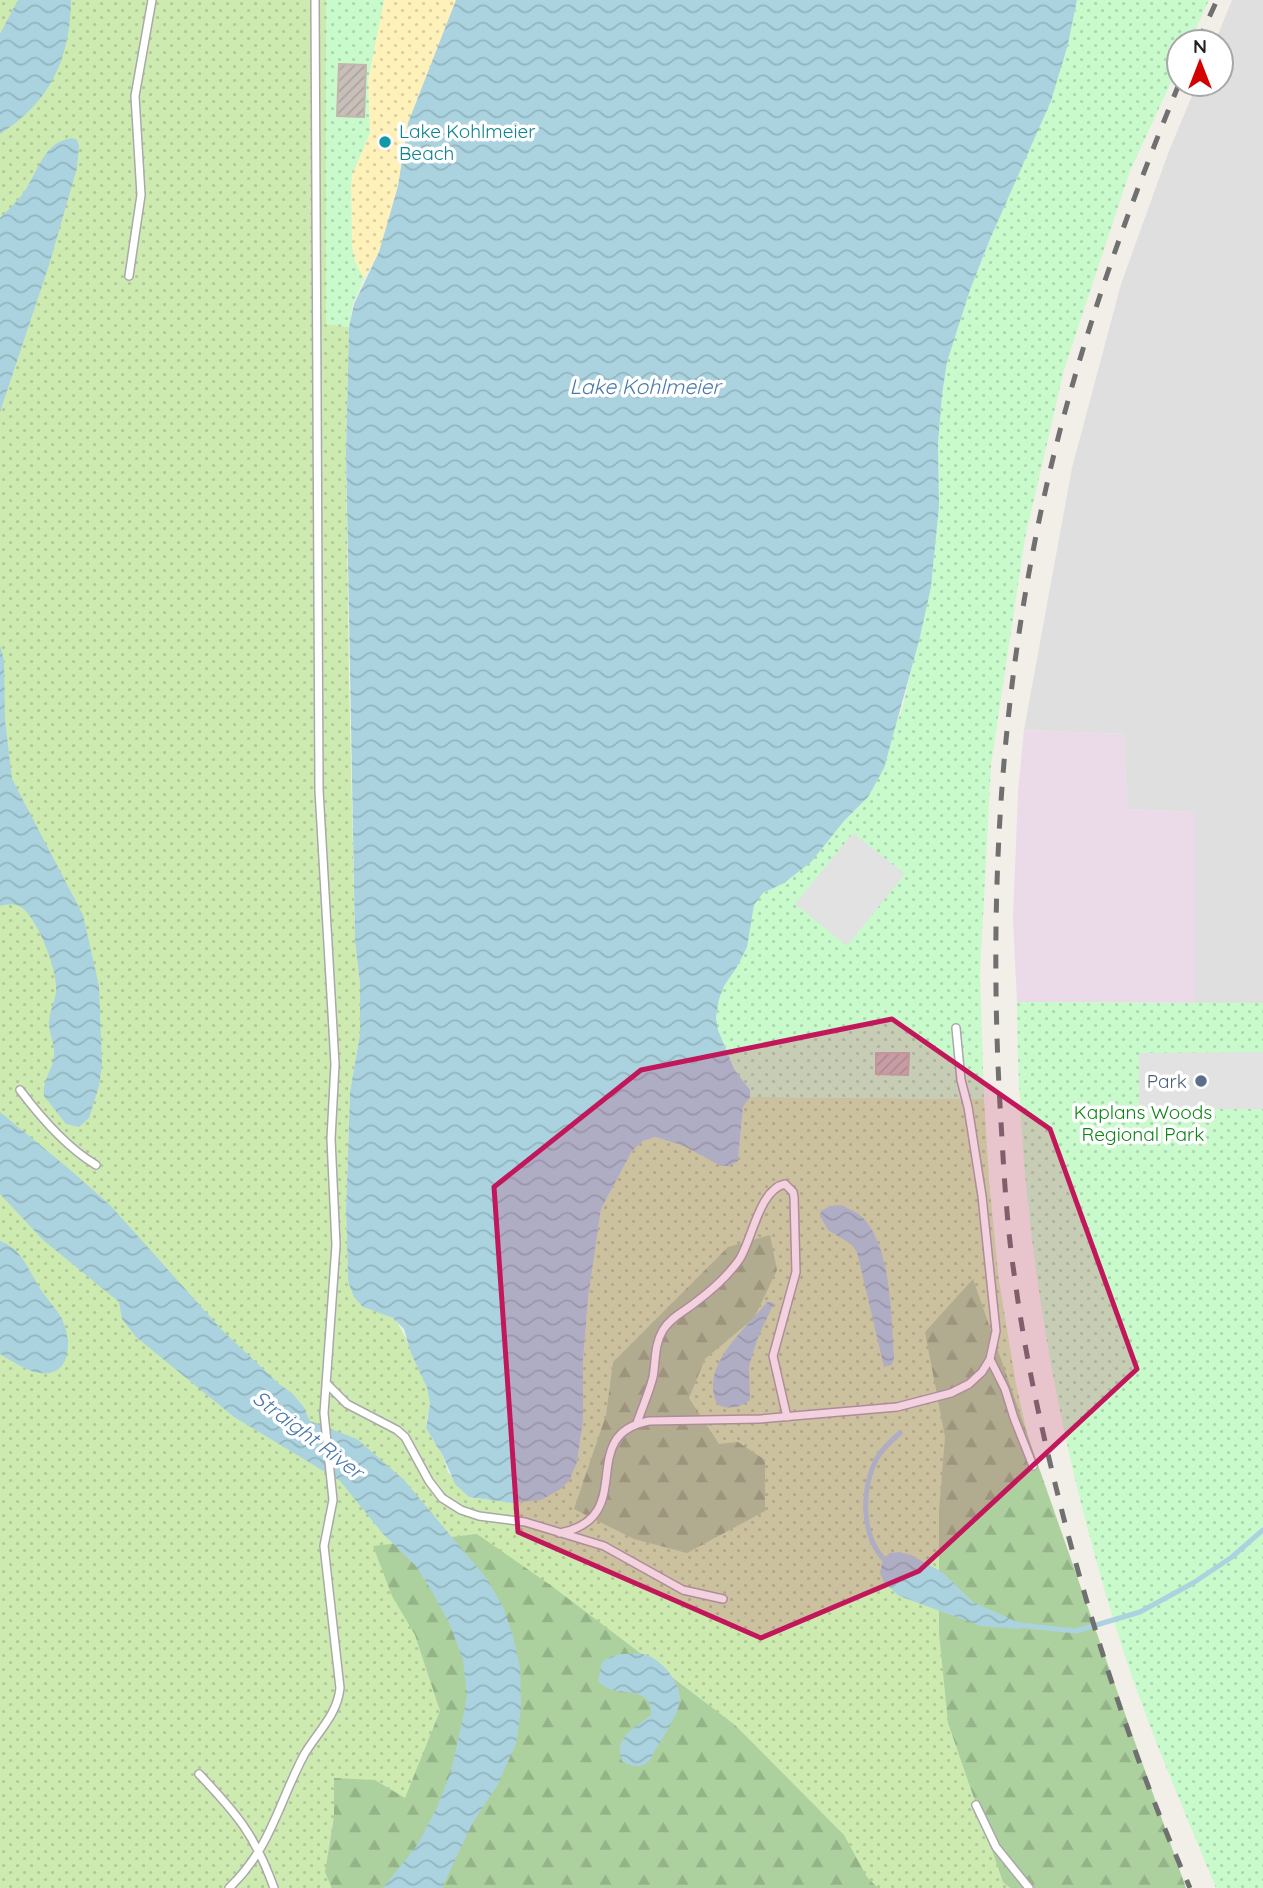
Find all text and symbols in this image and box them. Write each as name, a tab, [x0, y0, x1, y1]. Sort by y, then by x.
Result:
north arrow	[1165, 28, 1235, 98]
text: N	[1193, 34, 1207, 58]
place label: Lake Kohlmeier Beach	[399, 119, 536, 165]
marker: Lake Kohlmeier Beach	[377, 134, 393, 150]
water label: Lake Kohlmeier	[570, 373, 723, 399]
place label: Park	[1147, 1069, 1187, 1093]
marker: Park	[1193, 1073, 1209, 1089]
park label: Kaplans Woods Regional Park	[1074, 1100, 1212, 1146]
water label: Straight River	[248, 1384, 371, 1486]

